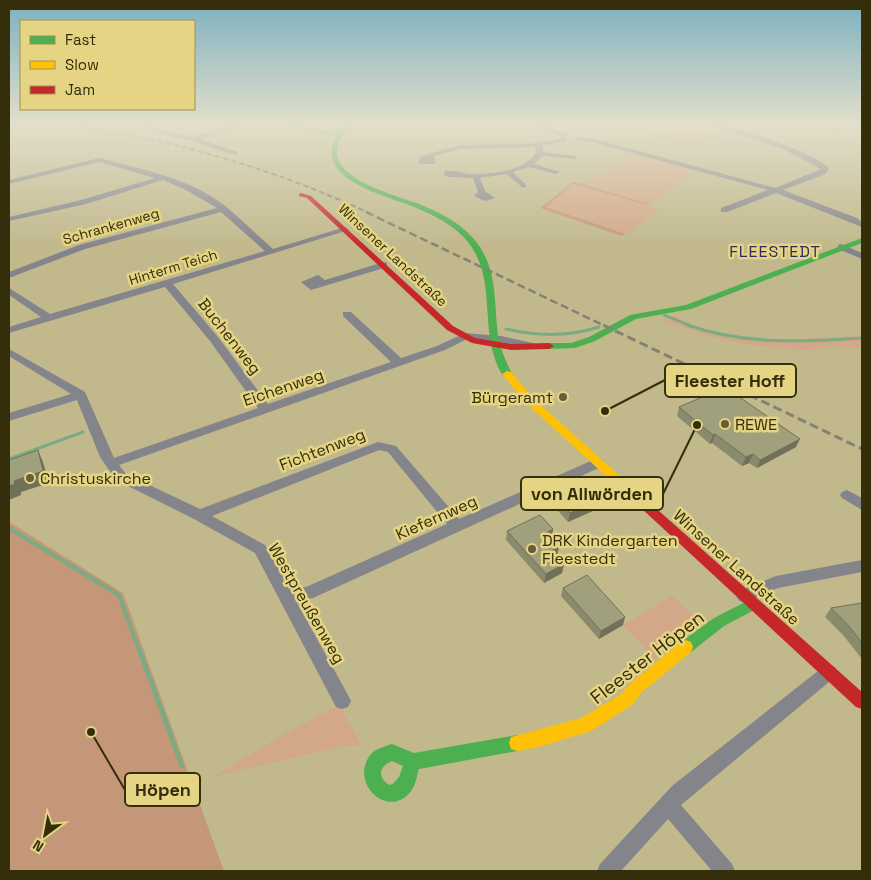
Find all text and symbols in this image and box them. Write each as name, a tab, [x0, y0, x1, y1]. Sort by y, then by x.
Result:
legend	[20, 20, 195, 110]
text: Fast	[65, 30, 96, 49]
text: Slow	[65, 55, 99, 74]
text: Jam	[65, 80, 95, 99]
street label: Winsener Landstraße	[335, 200, 451, 310]
street label: Schrankenweg	[61, 204, 161, 248]
district label: FLEESTEDT	[729, 241, 821, 262]
street label: Hinterm Teich	[127, 245, 219, 289]
street label: Buchenweg	[193, 294, 266, 379]
street label: Eichenweg	[240, 364, 326, 411]
callout: Fleester Hoff	[665, 364, 796, 397]
text: Fleester Hoff	[675, 369, 786, 392]
place label: Bürgeramt	[471, 387, 553, 408]
marker: Bürgeramt	[557, 391, 569, 403]
place label: REWE	[735, 414, 777, 435]
marker: REWE	[719, 418, 731, 430]
street label: Fichtenweg	[276, 423, 368, 475]
place label: Christuskirche	[40, 468, 151, 489]
marker: Christuskirche	[24, 472, 36, 484]
callout: von Allwörden	[521, 477, 663, 510]
text: von Allwörden	[531, 482, 653, 505]
street label: Kiefernweg	[392, 490, 480, 545]
street label: Winsener Landstraße	[669, 505, 804, 630]
place label: DRK Kindergarten Fleestedt	[542, 530, 677, 569]
street label: Westpreußenweg	[264, 539, 350, 667]
marker: DRK Kindergarten Fleestedt	[526, 543, 538, 555]
street label: Fleester Höpen	[585, 605, 709, 710]
callout: Höpen	[125, 773, 200, 806]
text: Höpen	[135, 778, 191, 801]
north arrow	[20, 810, 70, 860]
text: N	[29, 836, 47, 856]

